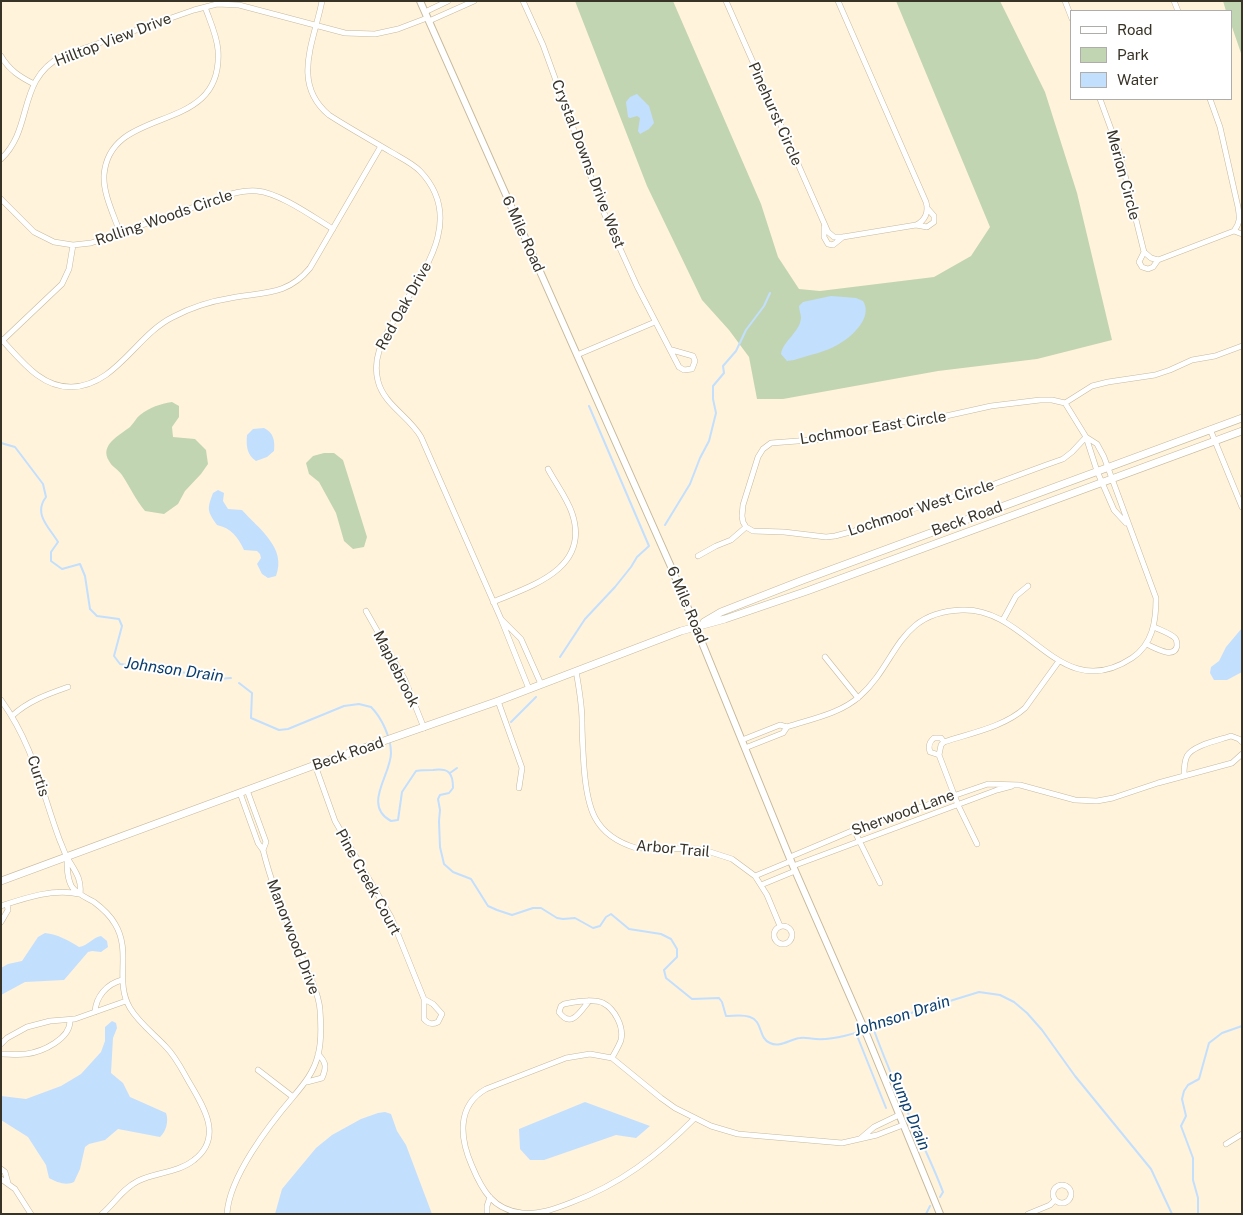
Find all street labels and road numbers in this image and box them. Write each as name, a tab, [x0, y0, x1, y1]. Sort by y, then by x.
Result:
street label: Hilltop View Drive	[52, 9, 174, 71]
street label: Pinehurst Circle	[744, 60, 806, 168]
street label: Crystal Downs Drive West	[548, 77, 628, 251]
street label: Merion Circle	[1102, 128, 1144, 222]
street label: Rolling Woods Circle	[93, 186, 235, 250]
street label: 6 Mile Road	[498, 193, 548, 275]
street label: Red Oak Drive	[372, 259, 436, 353]
street label: Lochmoor East Circle	[799, 408, 947, 448]
street label: Lochmoor West Circle	[846, 476, 996, 540]
street label: Beck Road	[929, 498, 1005, 540]
street label: 6 Mile Road	[663, 564, 711, 646]
street label: Maplebrook	[369, 628, 423, 710]
street label: Beck Road	[310, 733, 386, 775]
street label: Curtis	[23, 753, 53, 799]
street label: Sherwood Lane	[849, 786, 957, 840]
street label: Pine Creek Court	[331, 826, 405, 938]
street label: Arbor Trail	[635, 837, 711, 861]
street label: Manorwood Drive	[263, 877, 323, 997]

